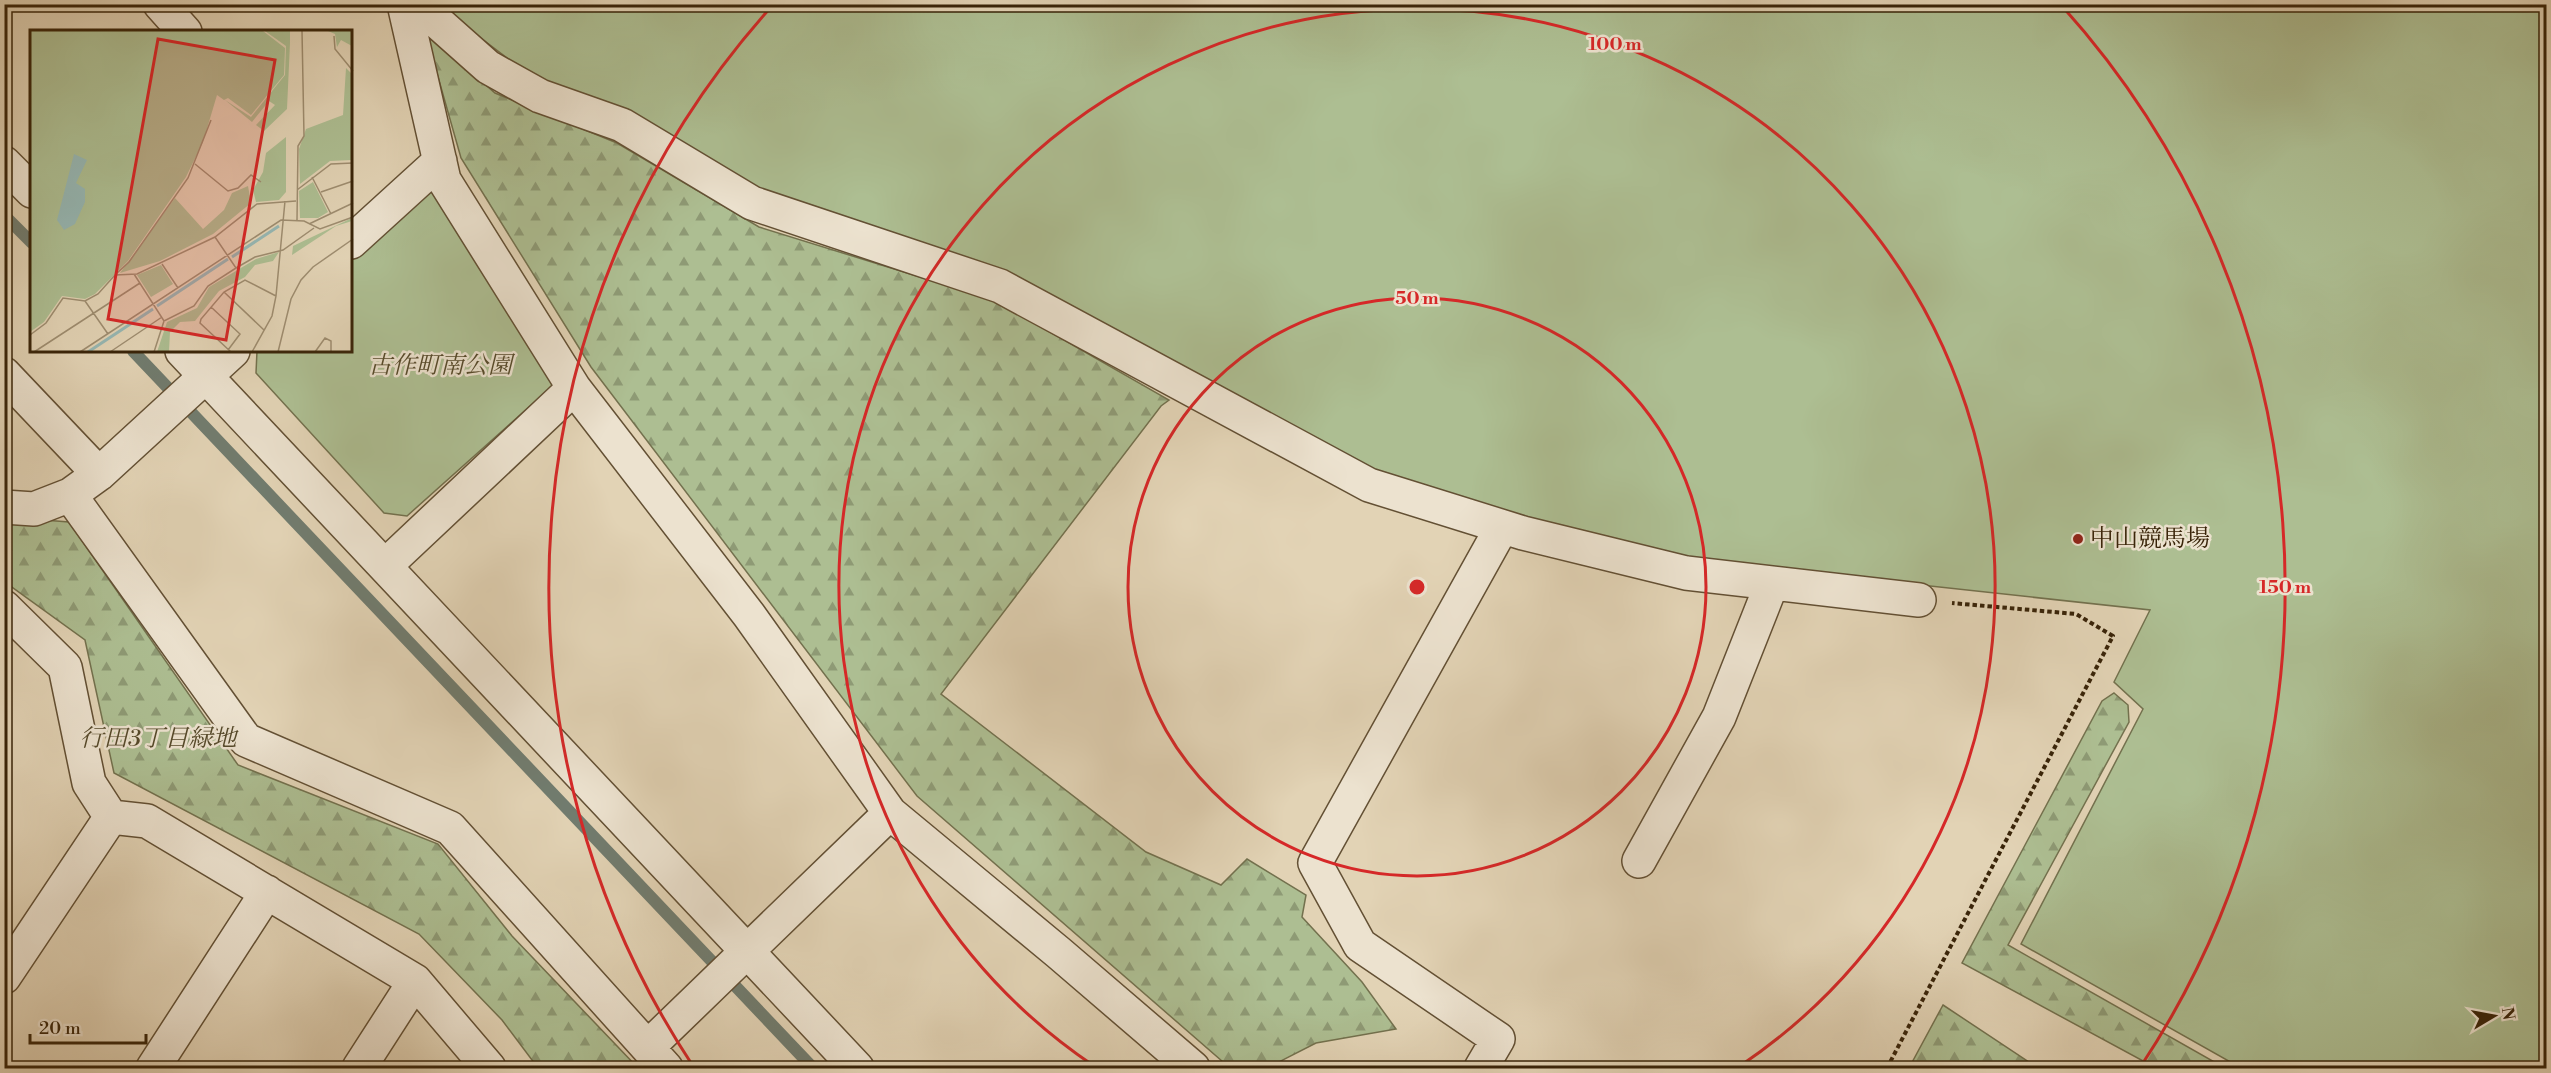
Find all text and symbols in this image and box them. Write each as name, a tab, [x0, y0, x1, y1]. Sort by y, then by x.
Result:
inset map	[30, 30, 352, 352]
text: 100 m	[1588, 33, 1642, 56]
text: 50 m	[1395, 287, 1439, 310]
park label: 古作町南公園	[368, 351, 516, 381]
place label: 中山競馬場	[2090, 524, 2210, 554]
marker: 中山競馬場	[2071, 532, 2085, 546]
text: 150 m	[2259, 576, 2312, 599]
centre of rings	[1407, 577, 1427, 597]
park label: 行田3丁目緑地	[79, 724, 240, 754]
north arrow	[2464, 986, 2524, 1046]
text: N	[2497, 1006, 2519, 1022]
scale bar	[30, 1007, 146, 1045]
text: 20 m	[39, 1017, 81, 1040]

